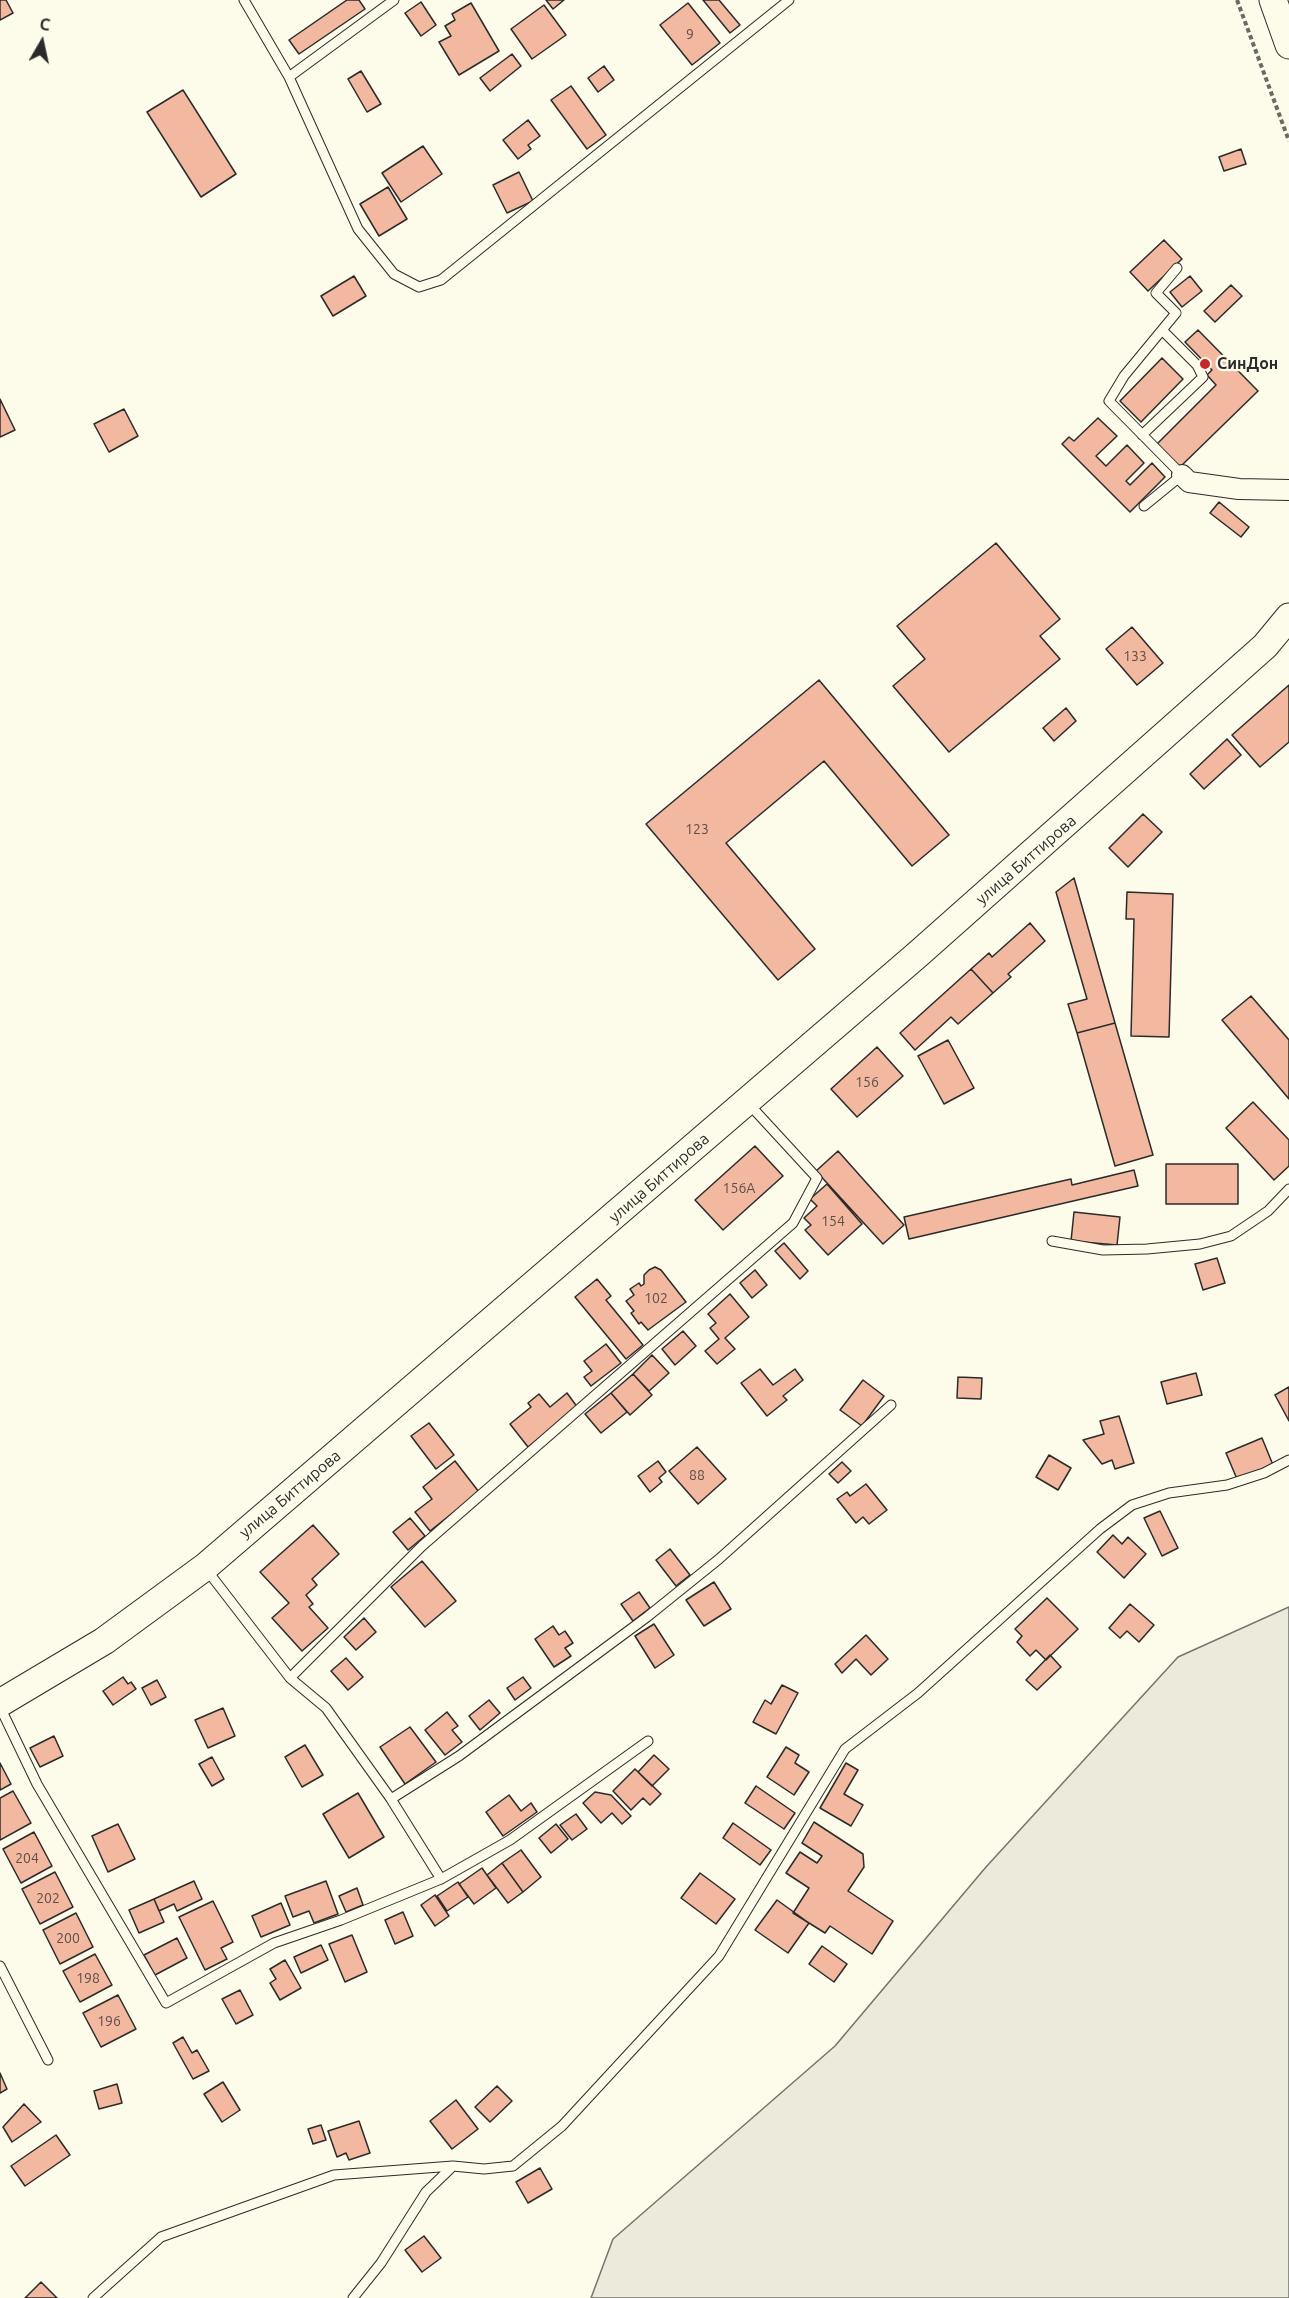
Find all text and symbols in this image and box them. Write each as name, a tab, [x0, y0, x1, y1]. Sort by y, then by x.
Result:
north arrow	[12, 12, 72, 72]
text: С	[38, 15, 51, 34]
house number: 9	[686, 26, 694, 42]
place label: СинДон	[1217, 354, 1278, 374]
marker: СинДон	[1198, 357, 1212, 371]
house number: 133	[1123, 648, 1147, 664]
street label: улица Биттирова	[972, 811, 1080, 909]
house number: 123	[685, 821, 709, 837]
house number: 156	[855, 1074, 879, 1090]
street label: улица Биттирова	[605, 1129, 713, 1227]
house number: 156А	[723, 1180, 755, 1196]
house number: 154	[821, 1213, 845, 1229]
house number: 102	[644, 1290, 668, 1306]
street label: улица Биттирова	[235, 1446, 345, 1542]
house number: 88	[689, 1467, 705, 1483]
house number: 204	[15, 1850, 39, 1866]
house number: 202	[36, 1890, 60, 1906]
house number: 200	[56, 1930, 80, 1946]
house number: 198	[76, 1970, 100, 1986]
house number: 196	[97, 2013, 121, 2029]

